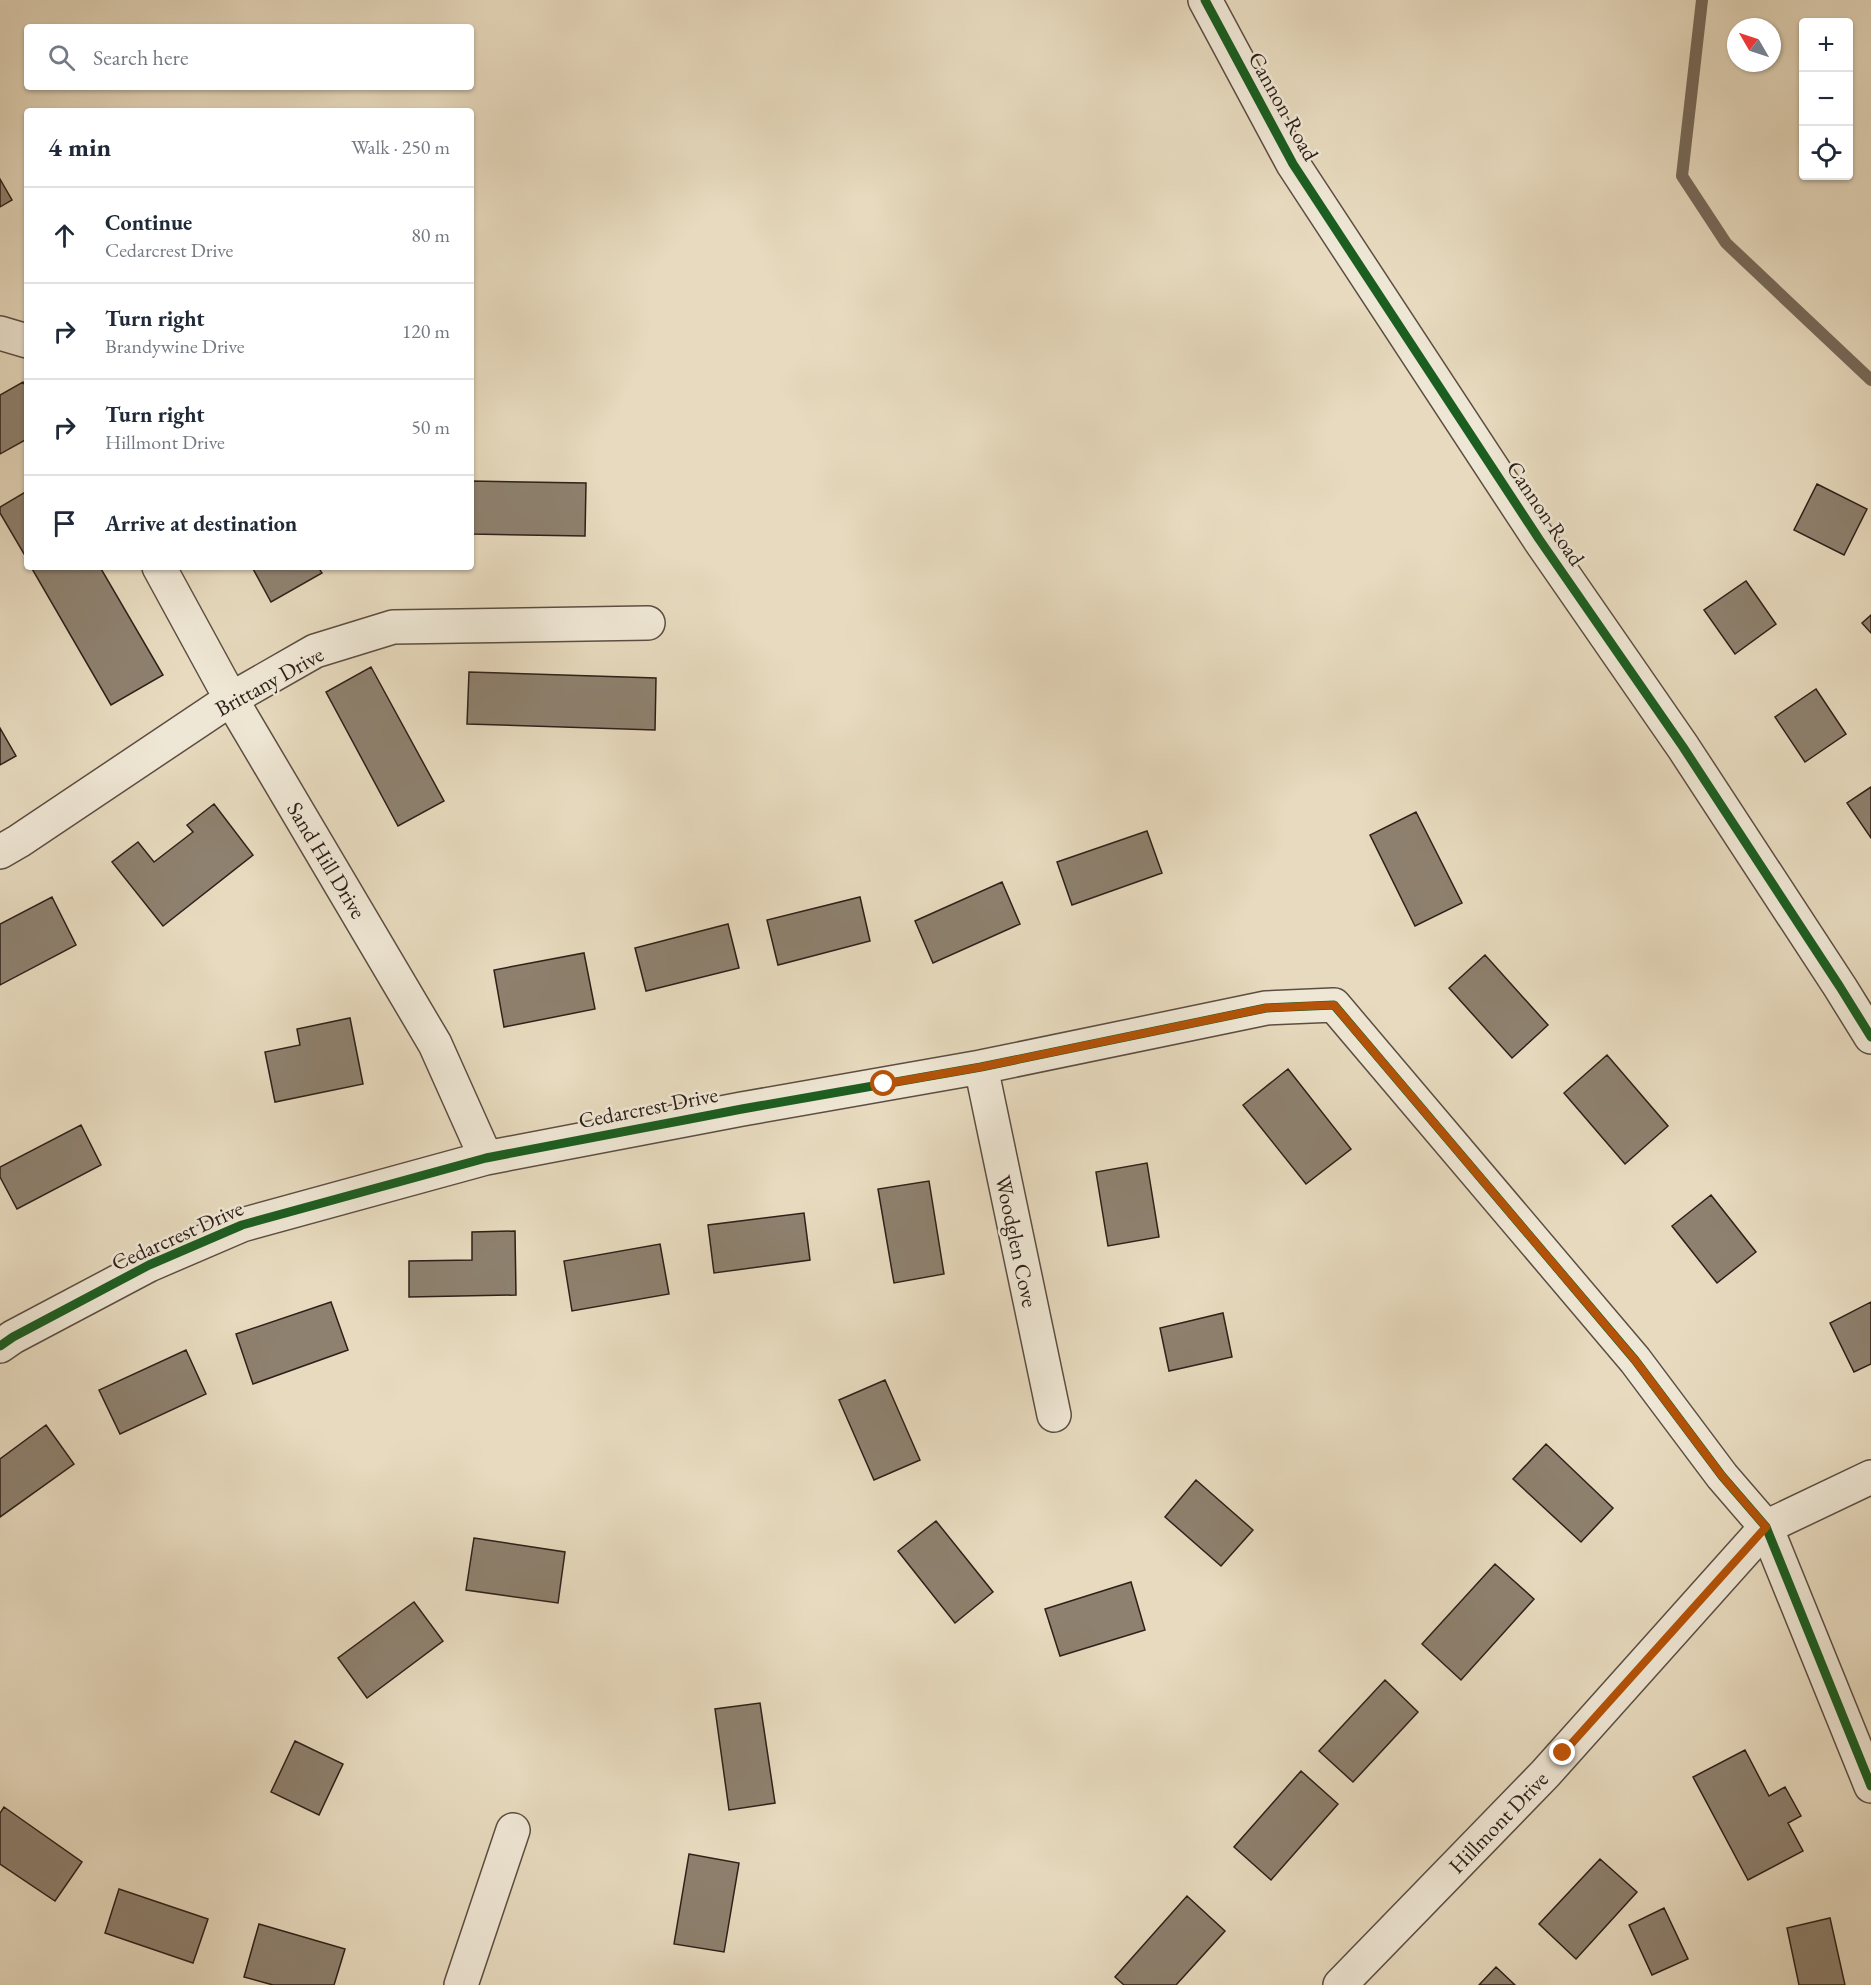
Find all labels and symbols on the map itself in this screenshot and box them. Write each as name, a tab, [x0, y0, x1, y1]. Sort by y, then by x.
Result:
north arrow	[1727, 18, 1781, 72]
street label: Cannon Road	[1242, 46, 1326, 167]
street label: Cannon Road	[1500, 455, 1592, 572]
street label: Brittany Drive	[210, 639, 329, 723]
street label: Sand Hill Drive	[280, 797, 373, 924]
route start	[870, 1070, 896, 1096]
street label: Cedarcrest Drive	[576, 1080, 721, 1135]
street label: Woodglen Cove	[988, 1172, 1045, 1310]
street label: Cedarcrest Drive	[107, 1193, 248, 1277]
route end	[1549, 1739, 1575, 1765]
street label: Hillmont Drive	[1442, 1765, 1555, 1880]

